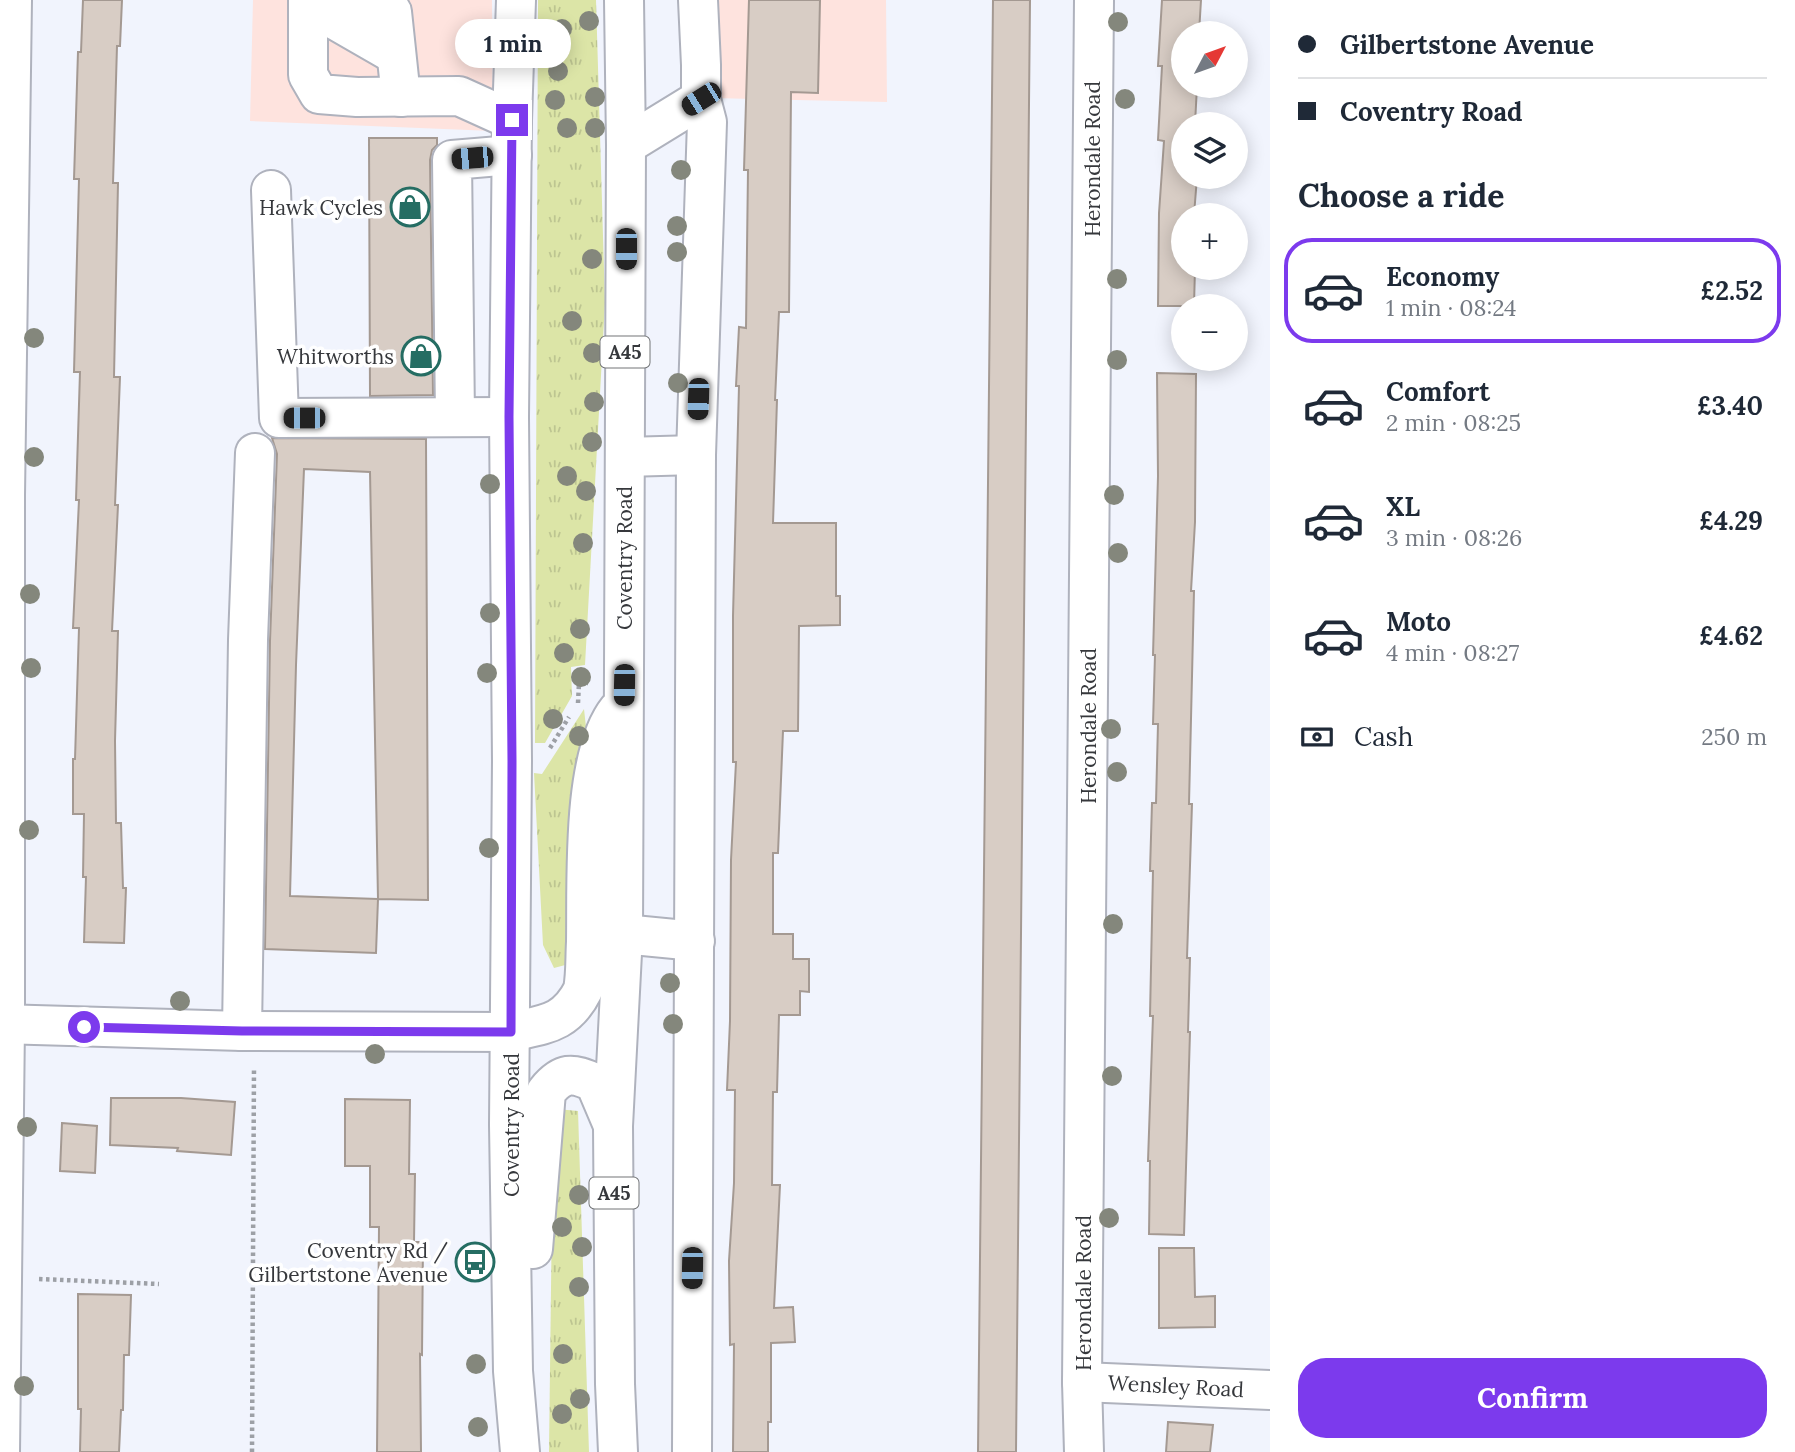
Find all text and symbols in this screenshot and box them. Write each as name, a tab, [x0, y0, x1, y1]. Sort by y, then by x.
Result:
callout: 1 min	[454, 18, 570, 68]
north arrow	[1171, 21, 1248, 98]
map controls	[1171, 21, 1248, 371]
text: Gilbertstone Avenue	[1340, 28, 1594, 61]
text: 1 min	[484, 29, 542, 58]
car	[678, 79, 725, 119]
street label: Herondale Road	[1079, 81, 1106, 237]
text: Coventry Road	[1340, 95, 1523, 128]
route end	[496, 104, 528, 136]
button: layers	[1171, 112, 1248, 189]
car	[451, 146, 494, 170]
text: Choose a ride	[1298, 175, 1505, 216]
shop icon: Hawk Cycles	[389, 186, 431, 228]
place label: Hawk Cycles	[259, 194, 383, 221]
button: +	[1171, 203, 1248, 280]
car	[616, 228, 637, 270]
icon: car	[1302, 259, 1365, 322]
text: Economy	[1386, 260, 1499, 293]
text: £2.52	[1700, 274, 1763, 307]
text: 1 min · 08:24	[1386, 293, 1517, 322]
button: −	[1171, 294, 1248, 371]
shop icon: Whitworths	[400, 335, 442, 377]
road number: A45	[600, 336, 650, 368]
place label: Whitworths	[277, 343, 394, 370]
icon: car	[1302, 374, 1365, 437]
text: Comfort	[1386, 375, 1490, 408]
car	[687, 378, 710, 420]
text: £3.40	[1697, 389, 1763, 422]
car	[284, 408, 326, 429]
text: 2 min · 08:25	[1386, 408, 1521, 437]
street label: Coventry Road	[611, 486, 638, 630]
icon: car	[1302, 489, 1365, 552]
text: XL	[1386, 490, 1420, 523]
text: £4.29	[1699, 504, 1763, 537]
text: 3 min · 08:26	[1386, 523, 1522, 552]
icon: car	[1302, 604, 1365, 667]
text: Moto	[1386, 605, 1451, 638]
text: £4.62	[1699, 619, 1763, 652]
text: 4 min · 08:27	[1386, 638, 1519, 667]
street label: Herondale Road	[1075, 648, 1102, 804]
car	[614, 664, 635, 706]
icon: cash	[1298, 718, 1336, 756]
text: Cash	[1354, 720, 1413, 753]
text: 250 m	[1701, 722, 1767, 751]
route start	[68, 1011, 100, 1043]
street label: Coventry Road	[498, 1053, 525, 1197]
road number: A45	[590, 1177, 638, 1208]
street label: Herondale Road	[1070, 1215, 1097, 1371]
place label: Coventry Rd / Gilbertstone Avenue	[248, 1237, 448, 1288]
bus stop icon: Coventry Rd / Gilbertstone Avenue	[454, 1241, 496, 1283]
car	[682, 1247, 703, 1289]
button: Confirm	[1298, 1358, 1767, 1438]
street label: Wensley Road	[1107, 1369, 1245, 1403]

